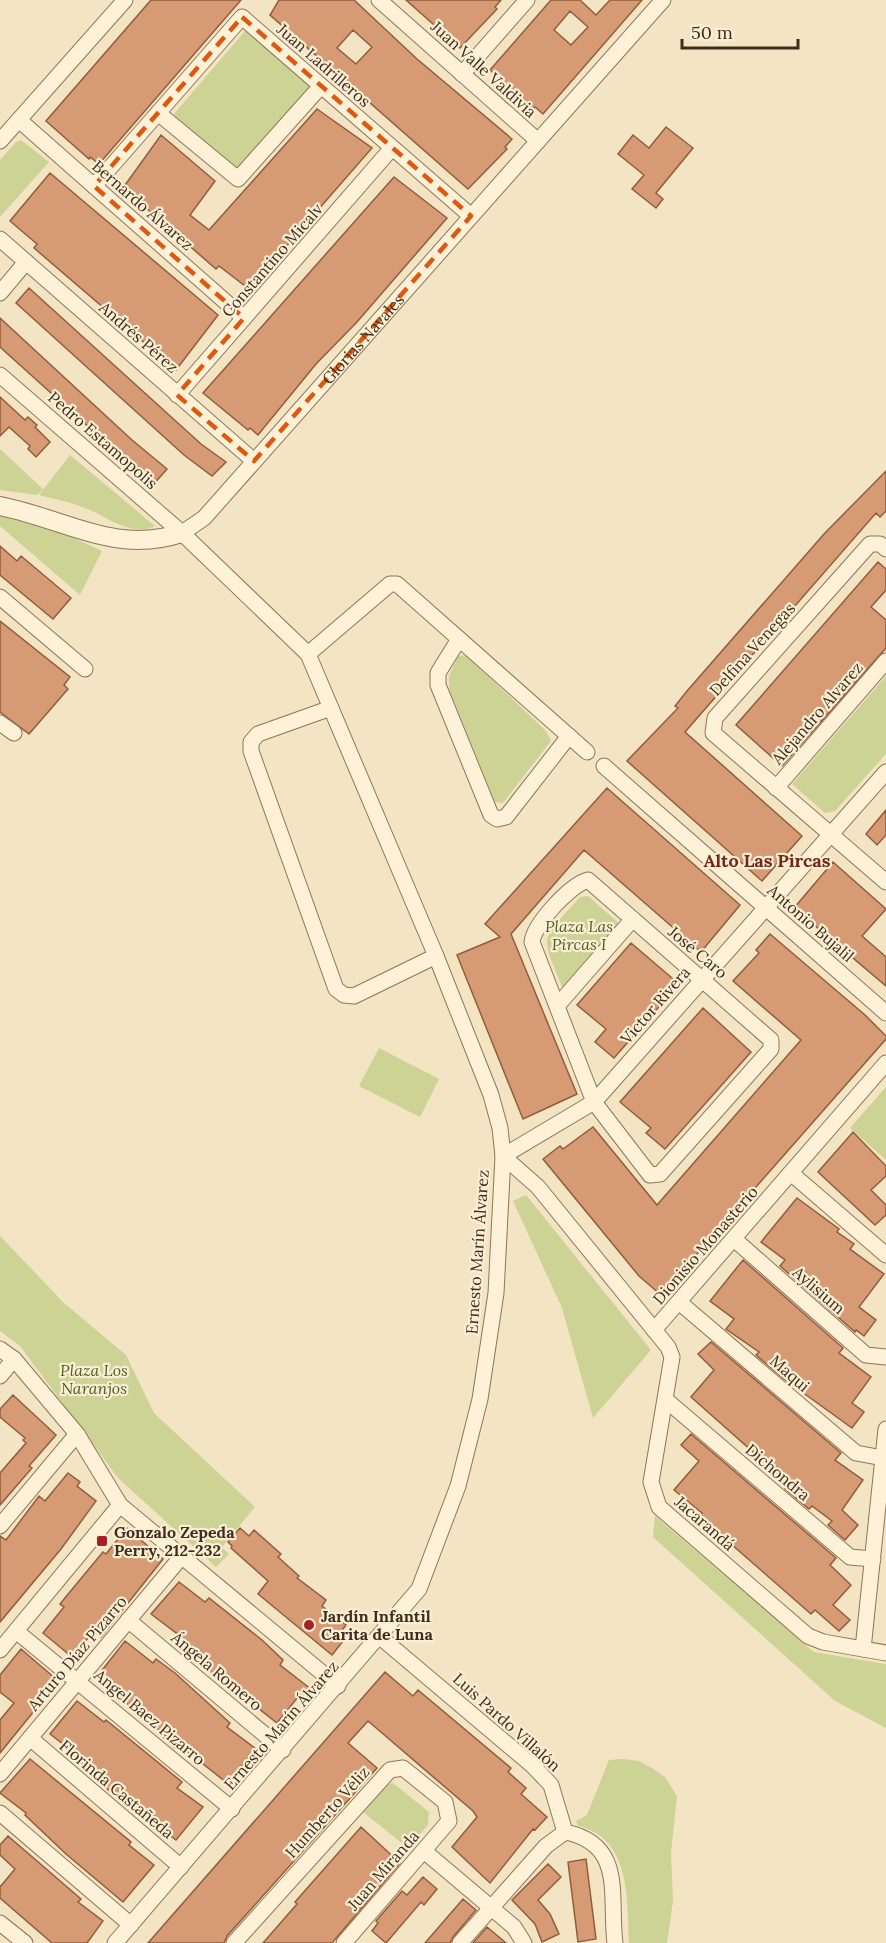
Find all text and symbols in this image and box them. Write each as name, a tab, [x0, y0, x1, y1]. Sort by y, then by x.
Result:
scale bar	[682, 12, 798, 50]
street label: Juan Valle Valdivia	[426, 16, 541, 122]
street label: Juan Ladrilleros	[272, 18, 375, 111]
text: 50 m	[691, 21, 733, 44]
street label: Bernardo Álvarez	[88, 156, 198, 254]
street label: Constantino Micalv	[217, 198, 327, 321]
street label: Glorias Navales	[317, 290, 408, 388]
street label: Andrés Pérez	[95, 297, 183, 377]
street label: Pedro Estamopolis	[44, 387, 162, 493]
street label: Delfina Venegas	[705, 598, 799, 700]
street label: Alejandro Alvarez	[766, 658, 867, 769]
district label: Alto Las Pircas	[703, 849, 831, 872]
street label: Antonio Bujalil	[763, 879, 858, 966]
park label: Plaza Las Pircas I	[545, 916, 613, 954]
street label: José Caro	[664, 921, 732, 983]
street label: Victor Rivera	[615, 962, 694, 1049]
street label: Ernesto Marín Álvarez	[461, 1169, 493, 1335]
street label: Dionisio Monasterio	[648, 1182, 762, 1308]
street label: Aylisium	[788, 1261, 849, 1318]
street label: Maqui	[766, 1350, 814, 1396]
park label: Plaza Los Naranjos	[60, 1360, 128, 1398]
street label: Dichondra	[742, 1439, 814, 1505]
street label: Jacarandá	[670, 1491, 739, 1555]
place label: Gonzalo Zepeda Perry, 212-232	[114, 1522, 235, 1560]
marker: Gonzalo Zepeda Perry, 212-232	[95, 1534, 109, 1548]
street label: Arturo Díaz Pizarro	[22, 1591, 131, 1715]
place label: Jardín Infantil Carita de Luna	[321, 1606, 433, 1644]
marker: Jardín Infantil Carita de Luna	[302, 1618, 316, 1632]
street label: Ángela Romero	[167, 1627, 266, 1715]
street label: Ernesto Marín Álvarez	[219, 1656, 343, 1794]
street label: Angel Baez Pizarro	[90, 1664, 210, 1769]
street label: Luis Pardo Villalón	[449, 1668, 565, 1776]
street label: Florinda Castañeda	[56, 1735, 178, 1843]
street label: Humberto Véliz	[281, 1762, 373, 1862]
street label: Juan Miranda	[342, 1826, 423, 1915]

